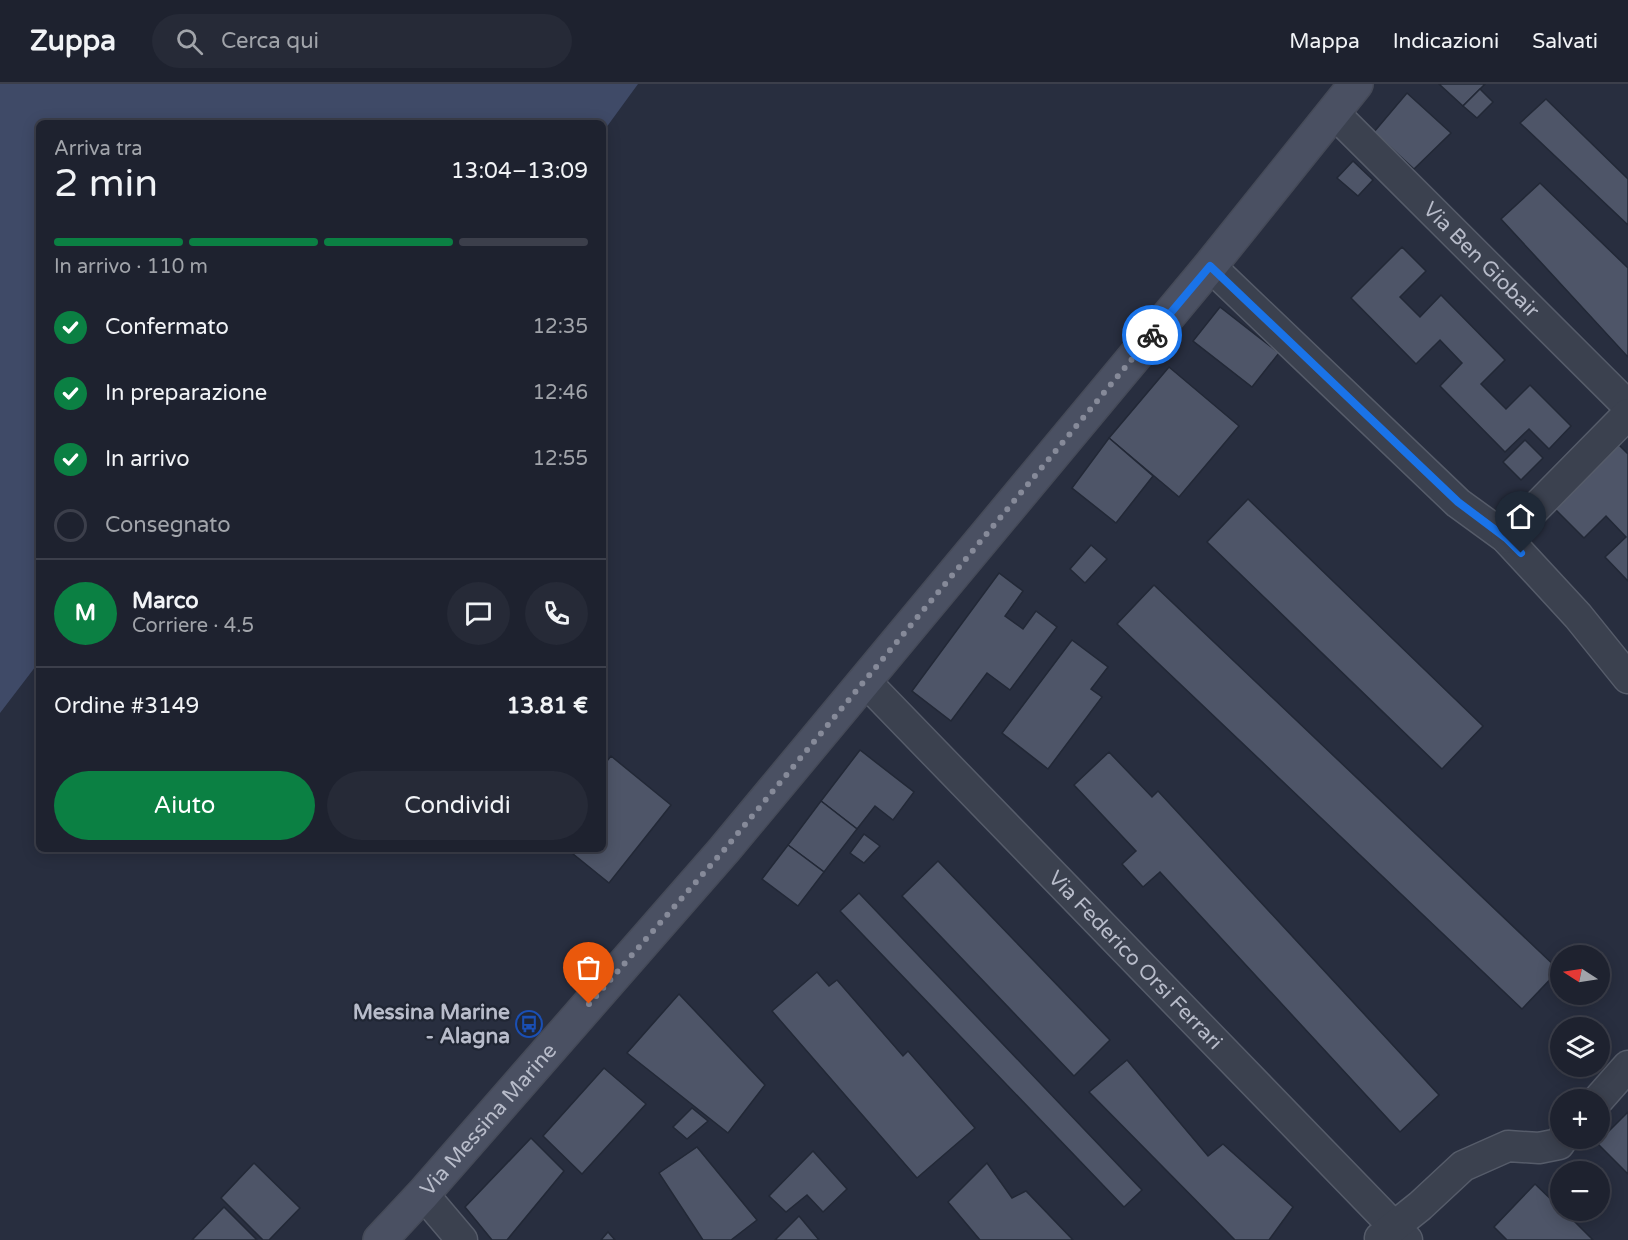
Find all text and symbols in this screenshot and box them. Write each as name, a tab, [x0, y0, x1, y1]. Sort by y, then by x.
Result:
search box	[152, 14, 572, 68]
text: Zuppa	[30, 24, 116, 58]
icon: search	[173, 25, 206, 58]
text: Cerca qui	[221, 28, 319, 54]
text: Mappa	[1289, 29, 1360, 54]
text: Indicazioni	[1393, 29, 1499, 54]
text: Salvati	[1532, 29, 1598, 54]
text: Arriva tra	[54, 137, 143, 161]
text: 13:04–13:09	[451, 158, 588, 184]
text: 2 min	[54, 160, 158, 207]
street label: Via Ben Giobair	[1418, 197, 1545, 323]
text: In arrivo · 110 m	[54, 255, 208, 279]
courier	[1122, 305, 1182, 365]
icon: check	[54, 311, 87, 344]
text: Confermato	[105, 314, 229, 340]
text: 12:35	[533, 315, 588, 339]
icon: bike	[1136, 319, 1169, 352]
icon: check	[54, 377, 87, 410]
text: In preparazione	[105, 380, 267, 406]
text: 12:46	[533, 381, 588, 405]
icon: check	[54, 443, 87, 476]
text: In arrivo	[105, 446, 190, 472]
text: 12:55	[533, 447, 588, 471]
pin	[1495, 491, 1546, 553]
icon: home	[1504, 500, 1537, 533]
text: Consegnato	[105, 512, 231, 538]
button: chat	[447, 582, 510, 645]
button: phone	[525, 582, 588, 645]
text: Marco	[132, 588, 199, 614]
text: M	[75, 600, 96, 626]
text: Corriere · 4.5	[132, 614, 254, 638]
text: Ordine #3149	[54, 693, 199, 719]
text: 13.81 €	[506, 693, 588, 719]
button: Aiuto	[54, 771, 315, 840]
button: Condividi	[327, 771, 588, 840]
street label: Via Federico Orsi Ferrari	[1043, 865, 1228, 1055]
pin	[563, 942, 614, 1004]
north arrow	[1550, 945, 1610, 1005]
map controls	[1550, 945, 1610, 1221]
icon: bag	[572, 951, 605, 984]
place label: Messina Marine - Alagna	[353, 1000, 510, 1049]
bus stop icon: Messina Marine - Alagna	[514, 1009, 544, 1039]
button: layers	[1550, 1017, 1610, 1077]
street label: Via Messina Marine	[415, 1038, 562, 1201]
button: +	[1550, 1089, 1610, 1149]
button: −	[1550, 1161, 1610, 1221]

